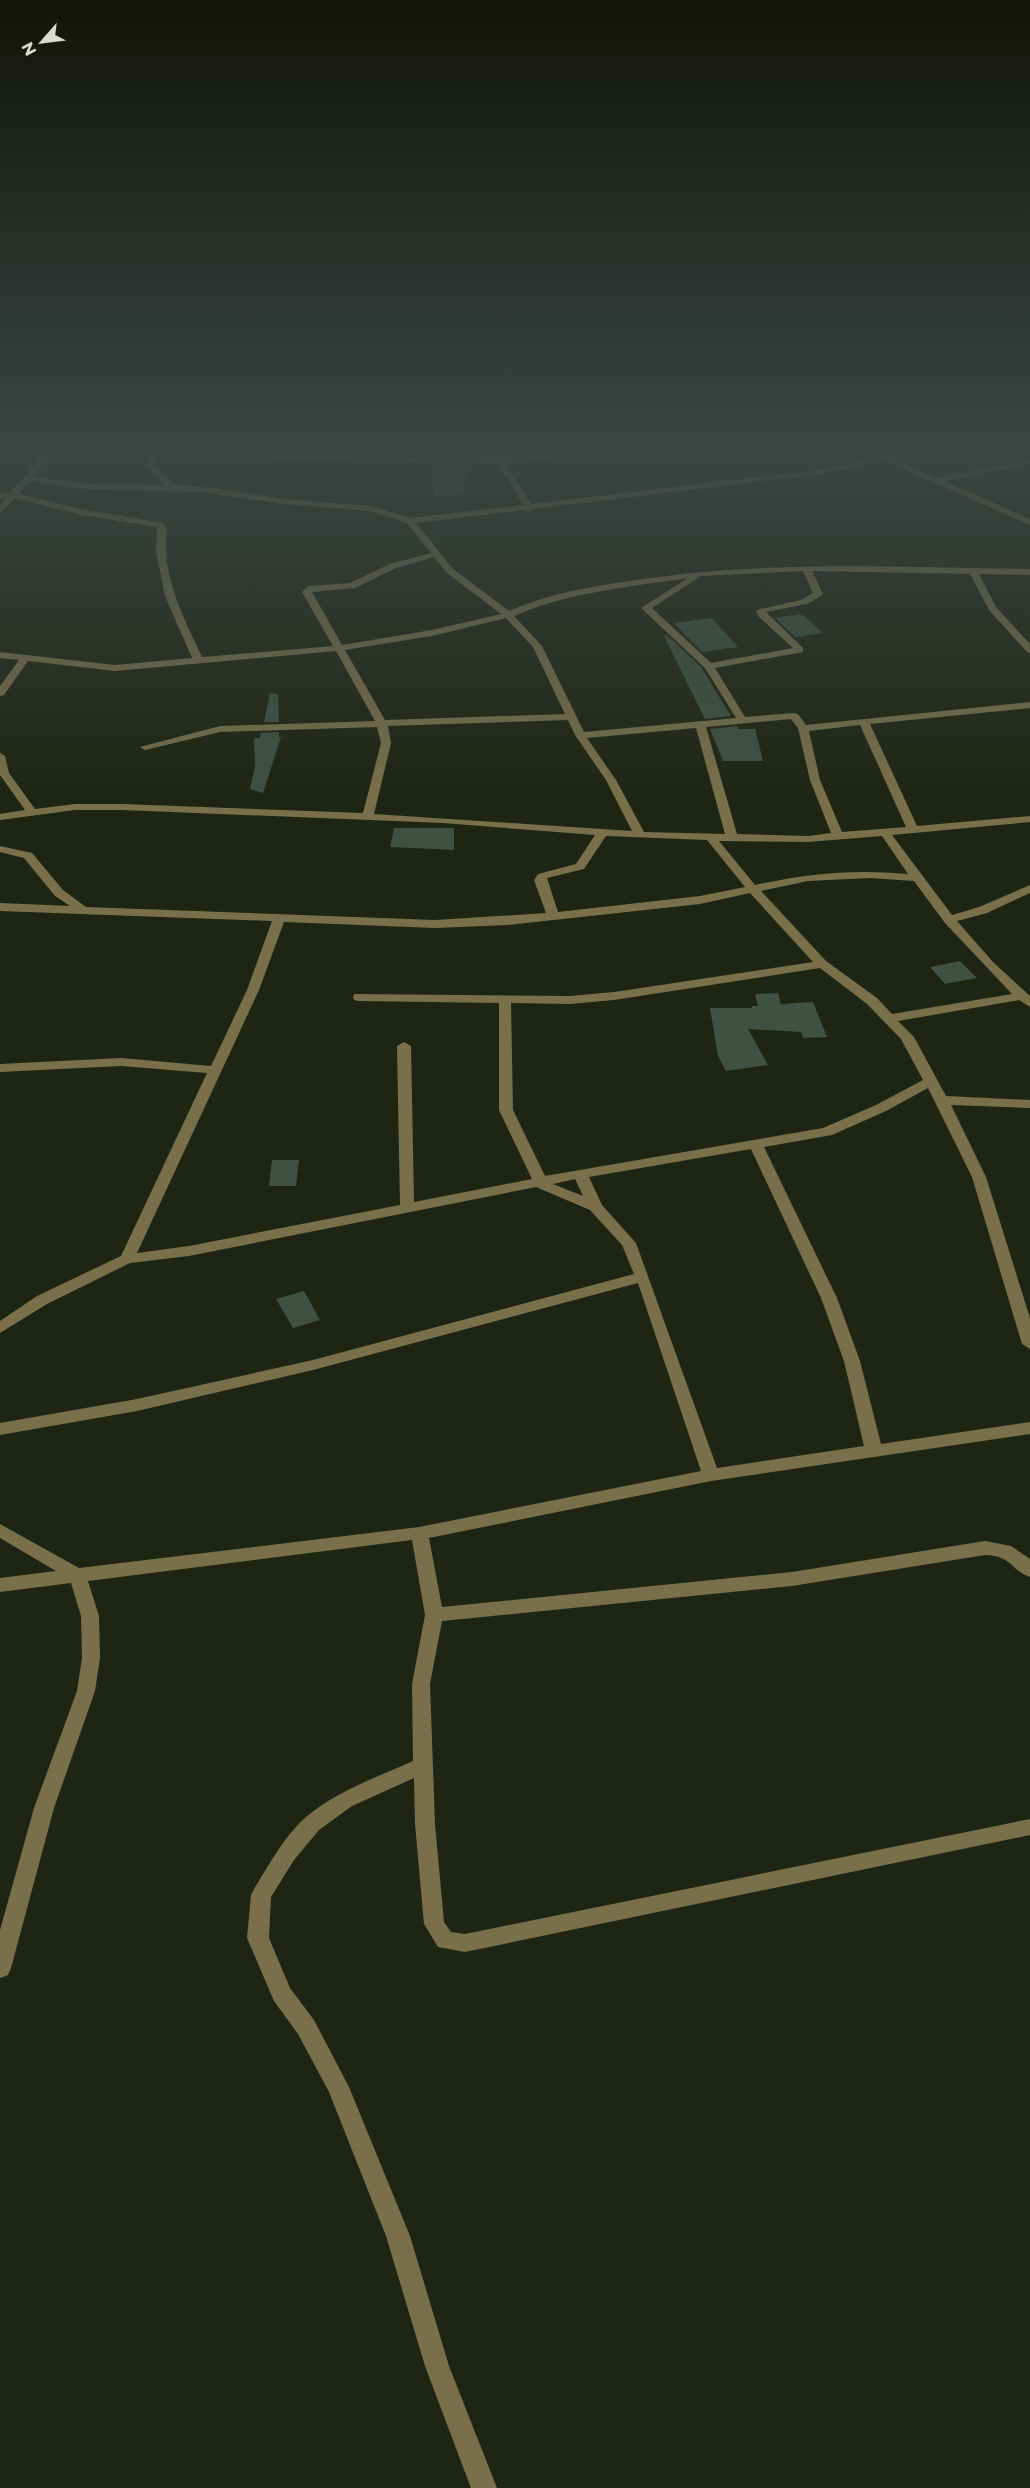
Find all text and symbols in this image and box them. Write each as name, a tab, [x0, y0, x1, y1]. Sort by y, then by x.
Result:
north arrow	[12, 12, 72, 72]
text: N	[18, 39, 41, 59]

